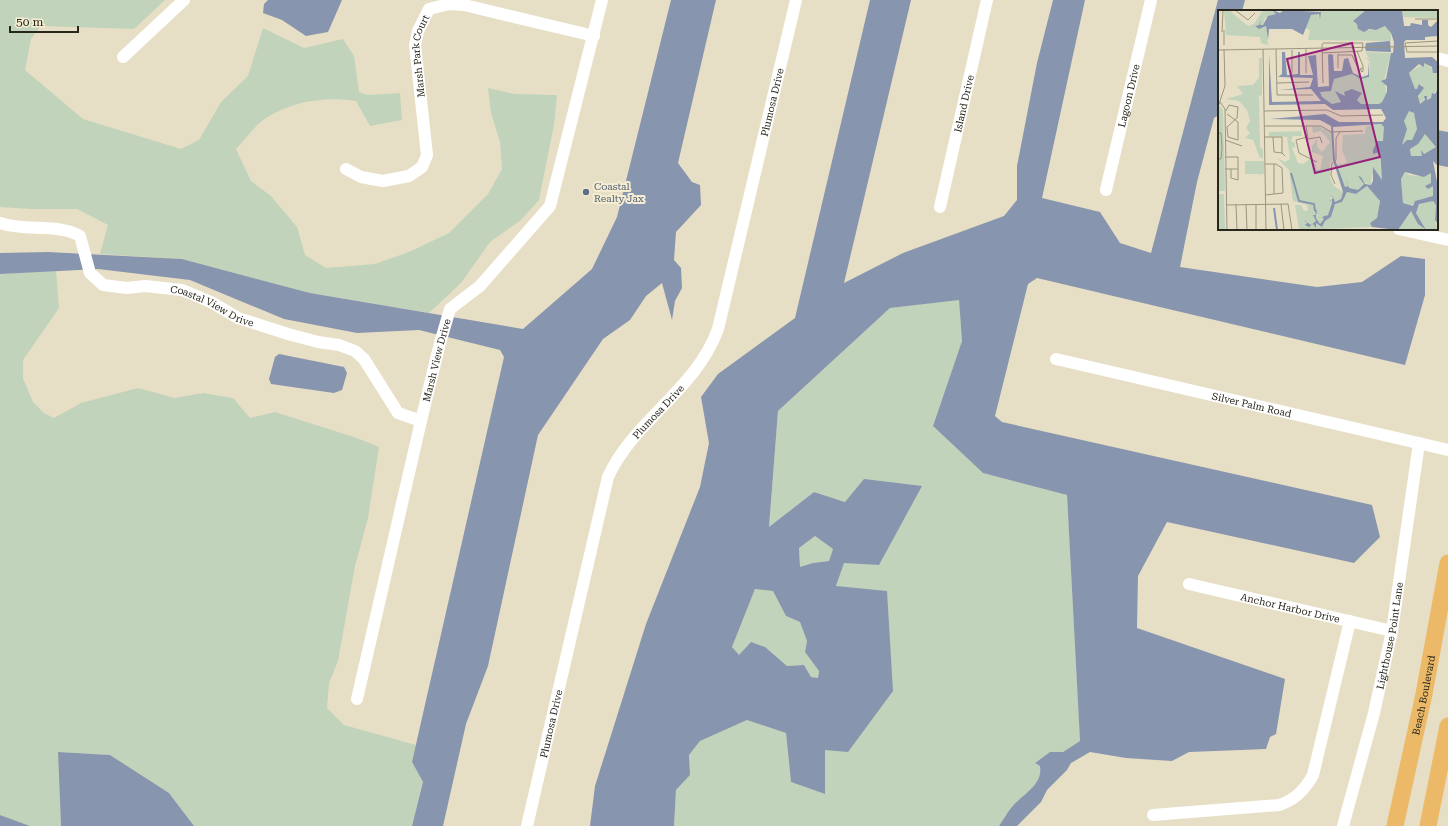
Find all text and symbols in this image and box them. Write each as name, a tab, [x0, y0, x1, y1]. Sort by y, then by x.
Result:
scale bar	[10, 8, 78, 34]
inset map	[1218, 10, 1438, 230]
street label: Marsh Park Court	[409, 12, 431, 98]
text: 50 m	[16, 15, 43, 29]
street label: Lagoon Drive	[1116, 62, 1141, 128]
street label: Plumosa Drive	[758, 66, 785, 137]
street label: Island Drive	[952, 73, 975, 133]
place label: Coastal Realty Jax	[594, 181, 644, 204]
marker: Coastal Realty Jax	[581, 187, 591, 197]
street label: Coastal View Drive	[170, 283, 256, 328]
street label: Marsh View Drive	[420, 317, 452, 403]
street label: Plumosa Drive	[630, 382, 686, 441]
street label: Silver Palm Road	[1211, 390, 1293, 419]
street label: Lighthouse Point Lane	[1374, 581, 1405, 690]
street label: Anchor Harbor Drive	[1240, 591, 1341, 624]
street label: Beach Boulevard	[1410, 654, 1437, 736]
street label: Plumosa Drive	[537, 688, 564, 759]

